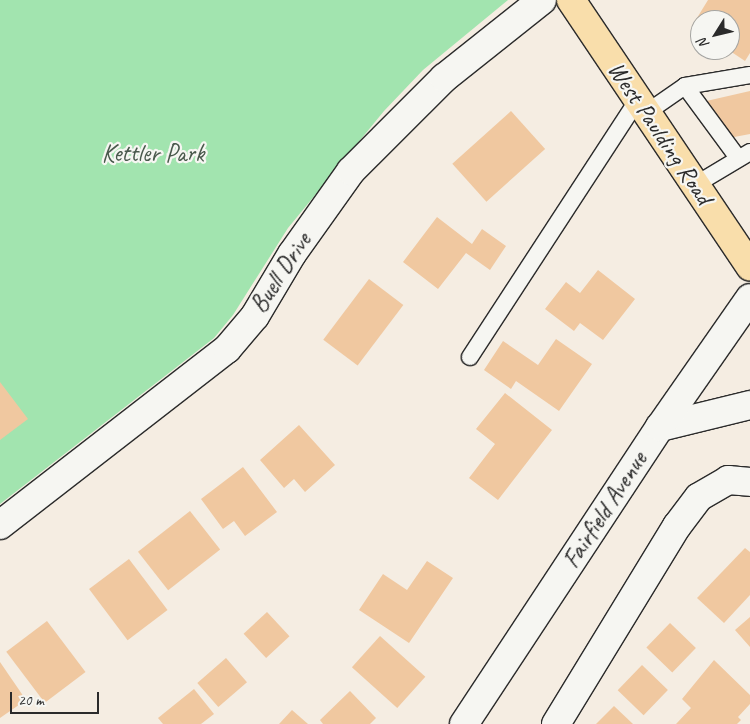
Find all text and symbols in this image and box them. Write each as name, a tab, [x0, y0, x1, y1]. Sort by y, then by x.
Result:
north arrow	[690, 10, 740, 60]
text: N	[694, 35, 713, 52]
street label: West Paulding Road	[601, 55, 719, 211]
park label: Kettler Park	[101, 138, 205, 168]
street label: Buell Drive	[244, 227, 318, 319]
street label: Fairfield Avenue	[556, 446, 654, 574]
scale bar	[12, 682, 101, 714]
text: 20 m	[18, 691, 44, 710]

